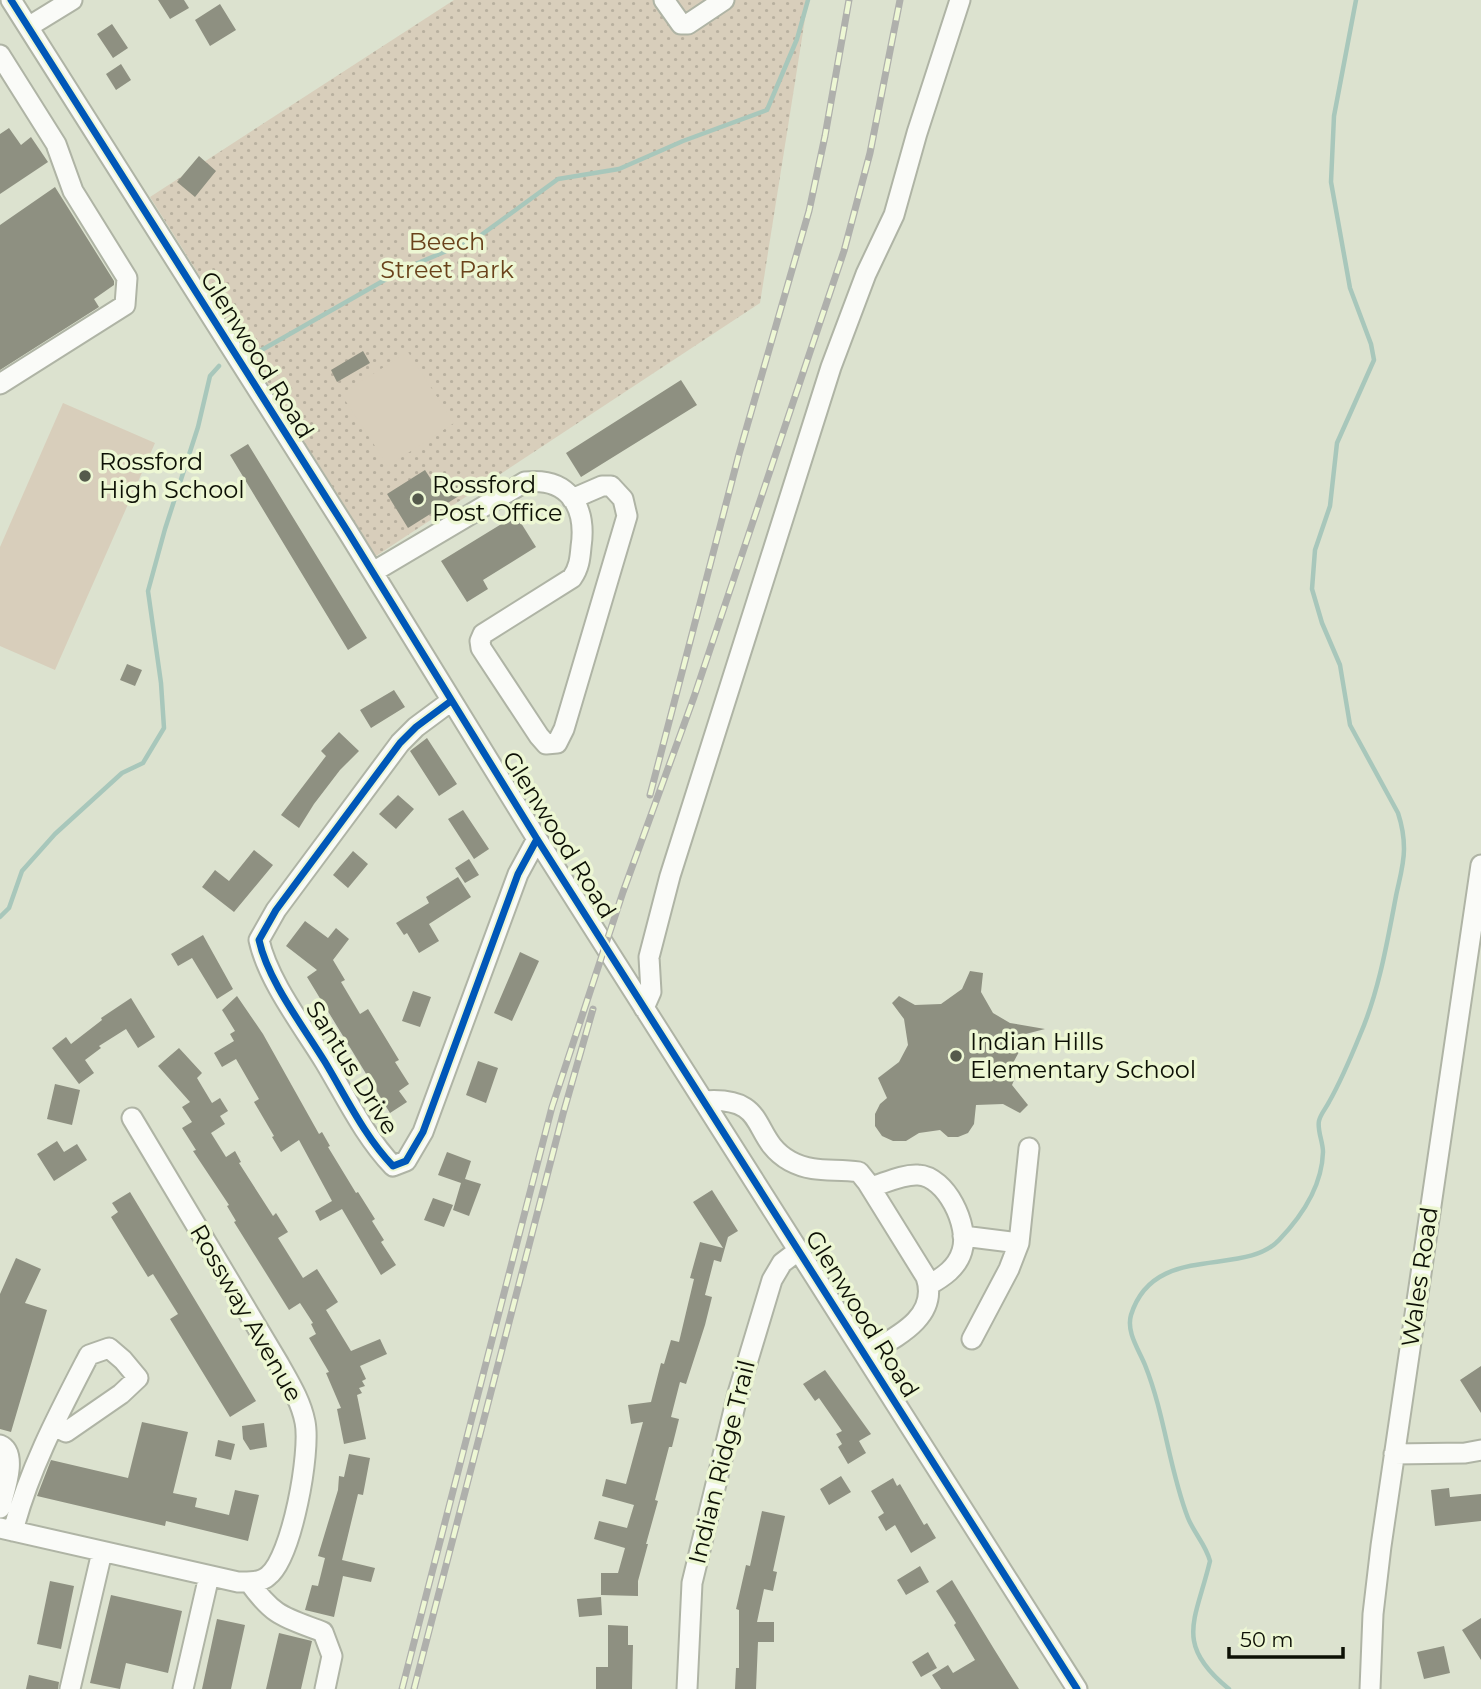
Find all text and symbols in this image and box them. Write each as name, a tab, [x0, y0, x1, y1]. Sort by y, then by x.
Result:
park label: Beech Street Park	[380, 227, 514, 284]
street label: Glenwood Road	[194, 266, 320, 444]
place label: Rossford High School	[99, 447, 245, 504]
marker: Rossford High School	[77, 468, 93, 484]
place label: Rossford Post Office	[432, 470, 562, 527]
marker: Rossford Post Office	[410, 491, 426, 507]
street label: Glenwood Road	[496, 746, 622, 924]
street label: Santus Drive	[300, 996, 405, 1140]
place label: Indian Hills Elementary School	[970, 1027, 1196, 1084]
marker: Indian Hills Elementary School	[948, 1048, 964, 1064]
street label: Wales Road	[1395, 1205, 1444, 1349]
street label: Rossway Avenue	[184, 1219, 309, 1407]
street label: Glenwood Road	[799, 1225, 925, 1403]
street label: Indian Ridge Trail	[682, 1357, 761, 1567]
scale bar	[1229, 1616, 1343, 1660]
text: 50 m	[1240, 1627, 1294, 1652]

